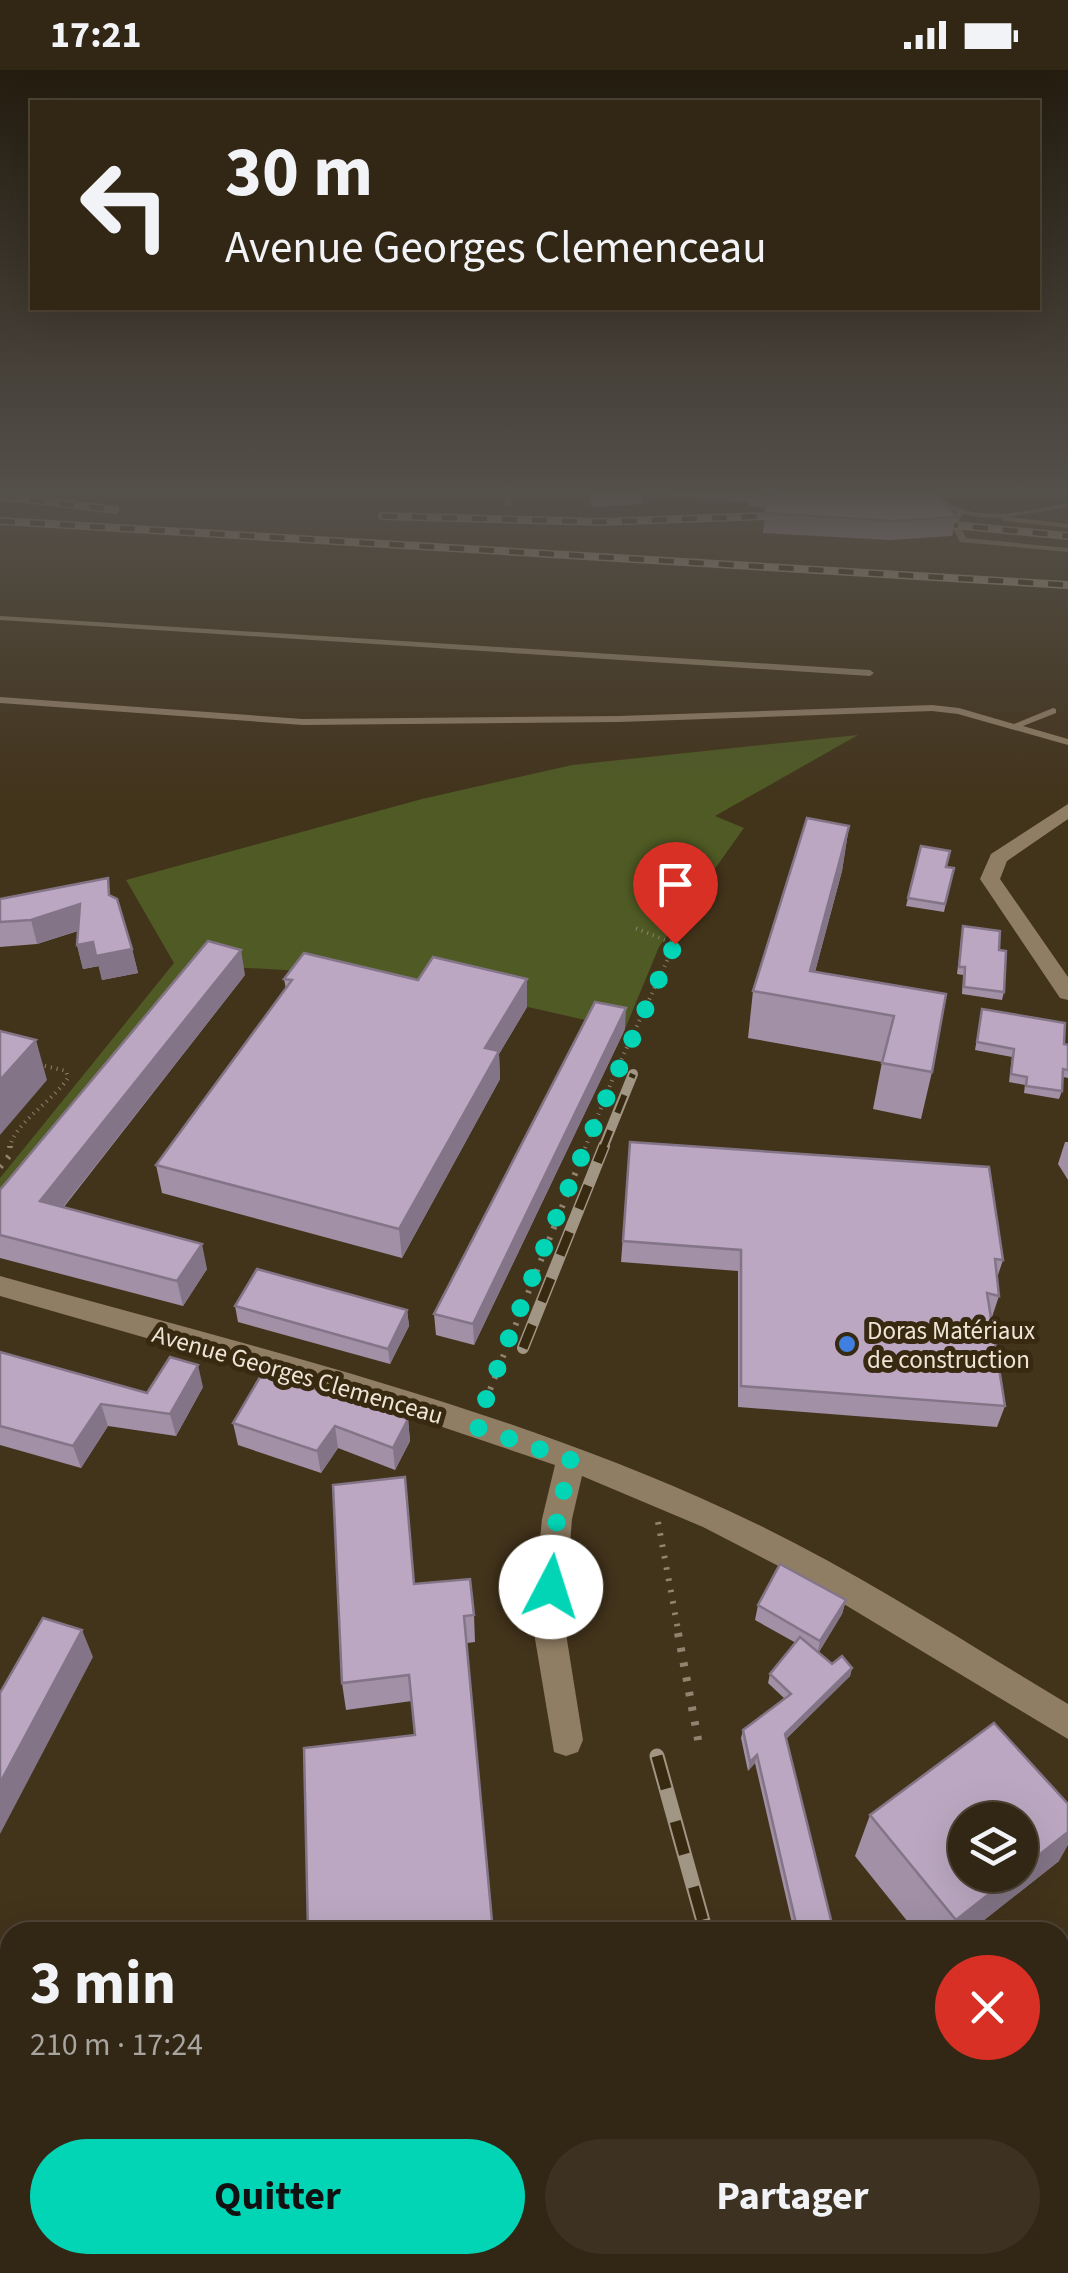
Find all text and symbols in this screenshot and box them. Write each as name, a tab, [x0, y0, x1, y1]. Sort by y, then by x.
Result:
text: 17:21	[50, 8, 142, 62]
text: 30 m	[225, 123, 373, 223]
icon: left	[60, 140, 190, 270]
text: Avenue Georges Clemenceau	[225, 216, 767, 280]
pin	[633, 842, 718, 945]
icon: arrive	[648, 857, 703, 912]
place label: Doras Matériaux de construction	[867, 1313, 1035, 1378]
street label: Avenue Georges Clemenceau	[148, 1316, 447, 1434]
marker: Doras Matériaux de construction	[836, 1333, 858, 1355]
position arrow	[499, 1535, 603, 1639]
map controls	[948, 1802, 1038, 1892]
button: layers	[948, 1802, 1038, 1892]
text: 3 min	[30, 1942, 176, 2027]
button: close	[935, 1955, 1040, 2060]
text: 210 m · 17:24	[30, 2022, 203, 2068]
button: Quitter	[30, 2139, 525, 2254]
button: Partager	[545, 2139, 1040, 2254]

